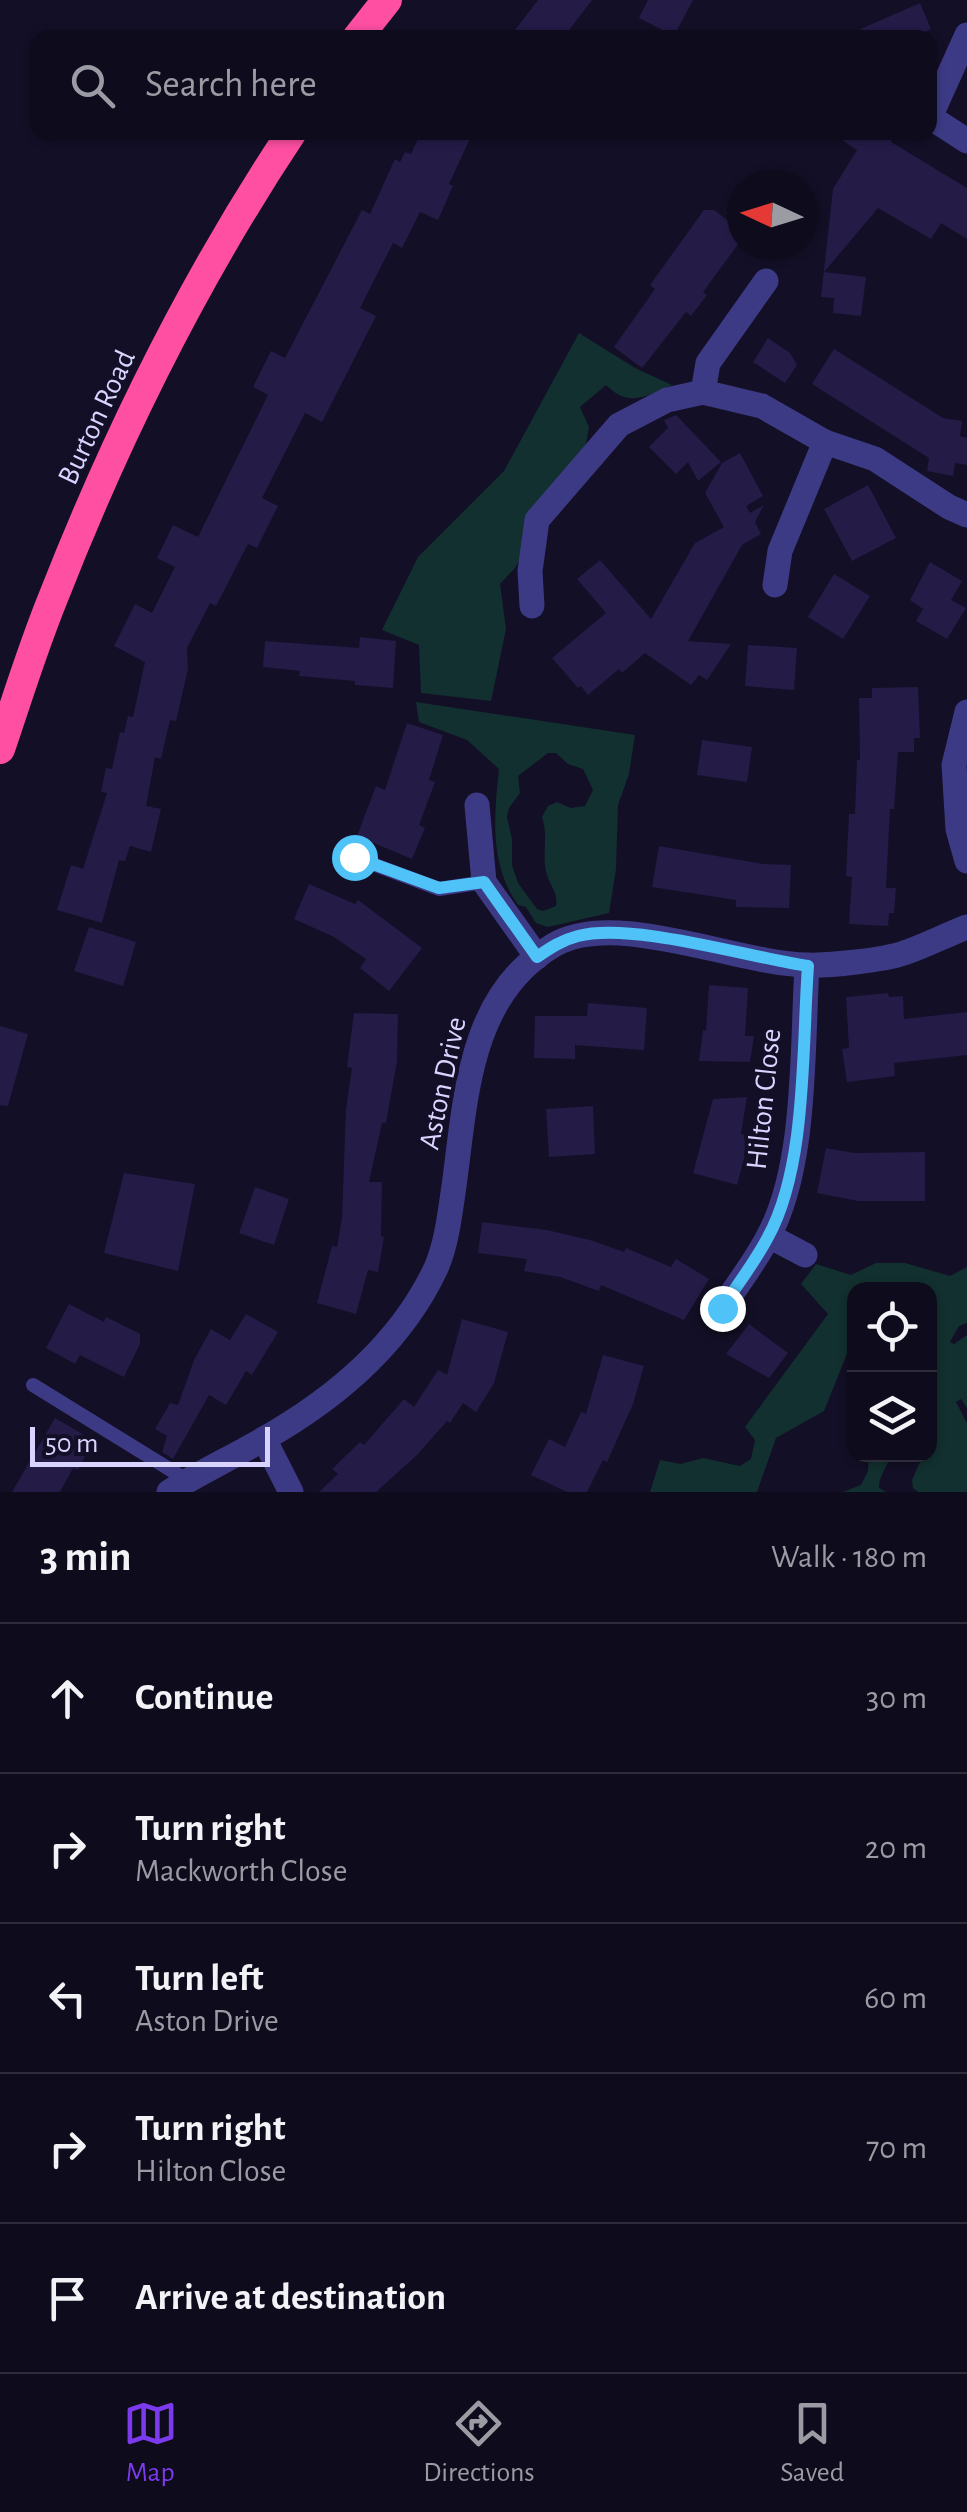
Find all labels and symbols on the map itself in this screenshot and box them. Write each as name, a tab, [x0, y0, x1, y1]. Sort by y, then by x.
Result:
north arrow	[727, 170, 817, 260]
street label: Burton Road	[53, 346, 141, 489]
route start	[332, 835, 378, 881]
street label: Aston Drive	[414, 1014, 472, 1152]
street label: Hilton Close	[742, 1027, 786, 1171]
route end	[700, 1286, 746, 1332]
scale bar	[30, 1422, 270, 1466]

